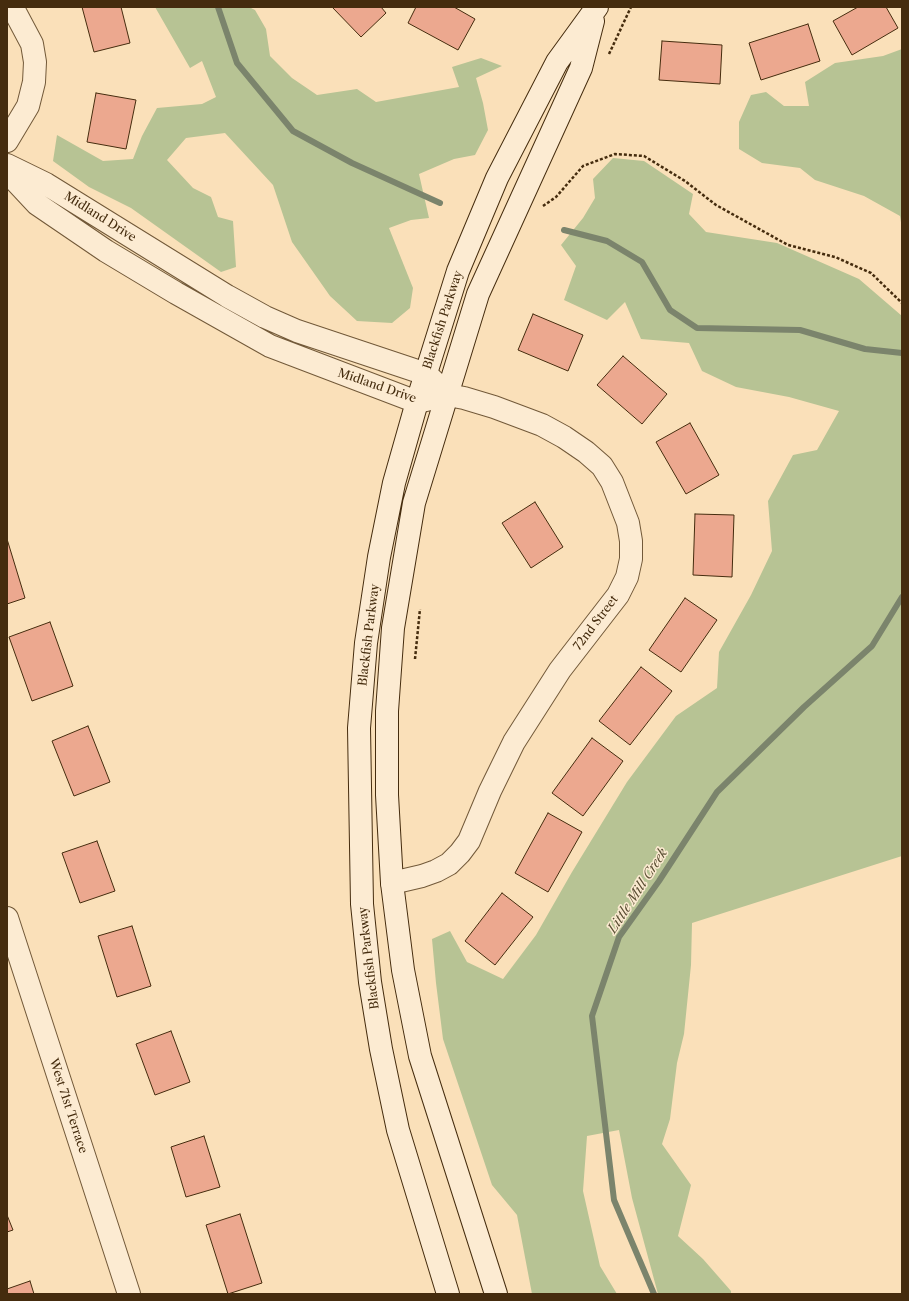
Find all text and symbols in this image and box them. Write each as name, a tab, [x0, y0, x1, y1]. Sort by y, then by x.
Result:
street label: Midland Drive	[61, 189, 139, 245]
street label: Blackfish Parkway	[420, 269, 466, 371]
street label: Midland Drive	[336, 366, 418, 406]
street label: Blackfish Parkway	[356, 583, 382, 687]
street label: 72nd Street	[571, 593, 621, 653]
water label: Little Mill Creek	[605, 846, 671, 936]
street label: Blackfish Parkway	[356, 906, 382, 1010]
street label: West 71st Terrace	[46, 1057, 90, 1155]

